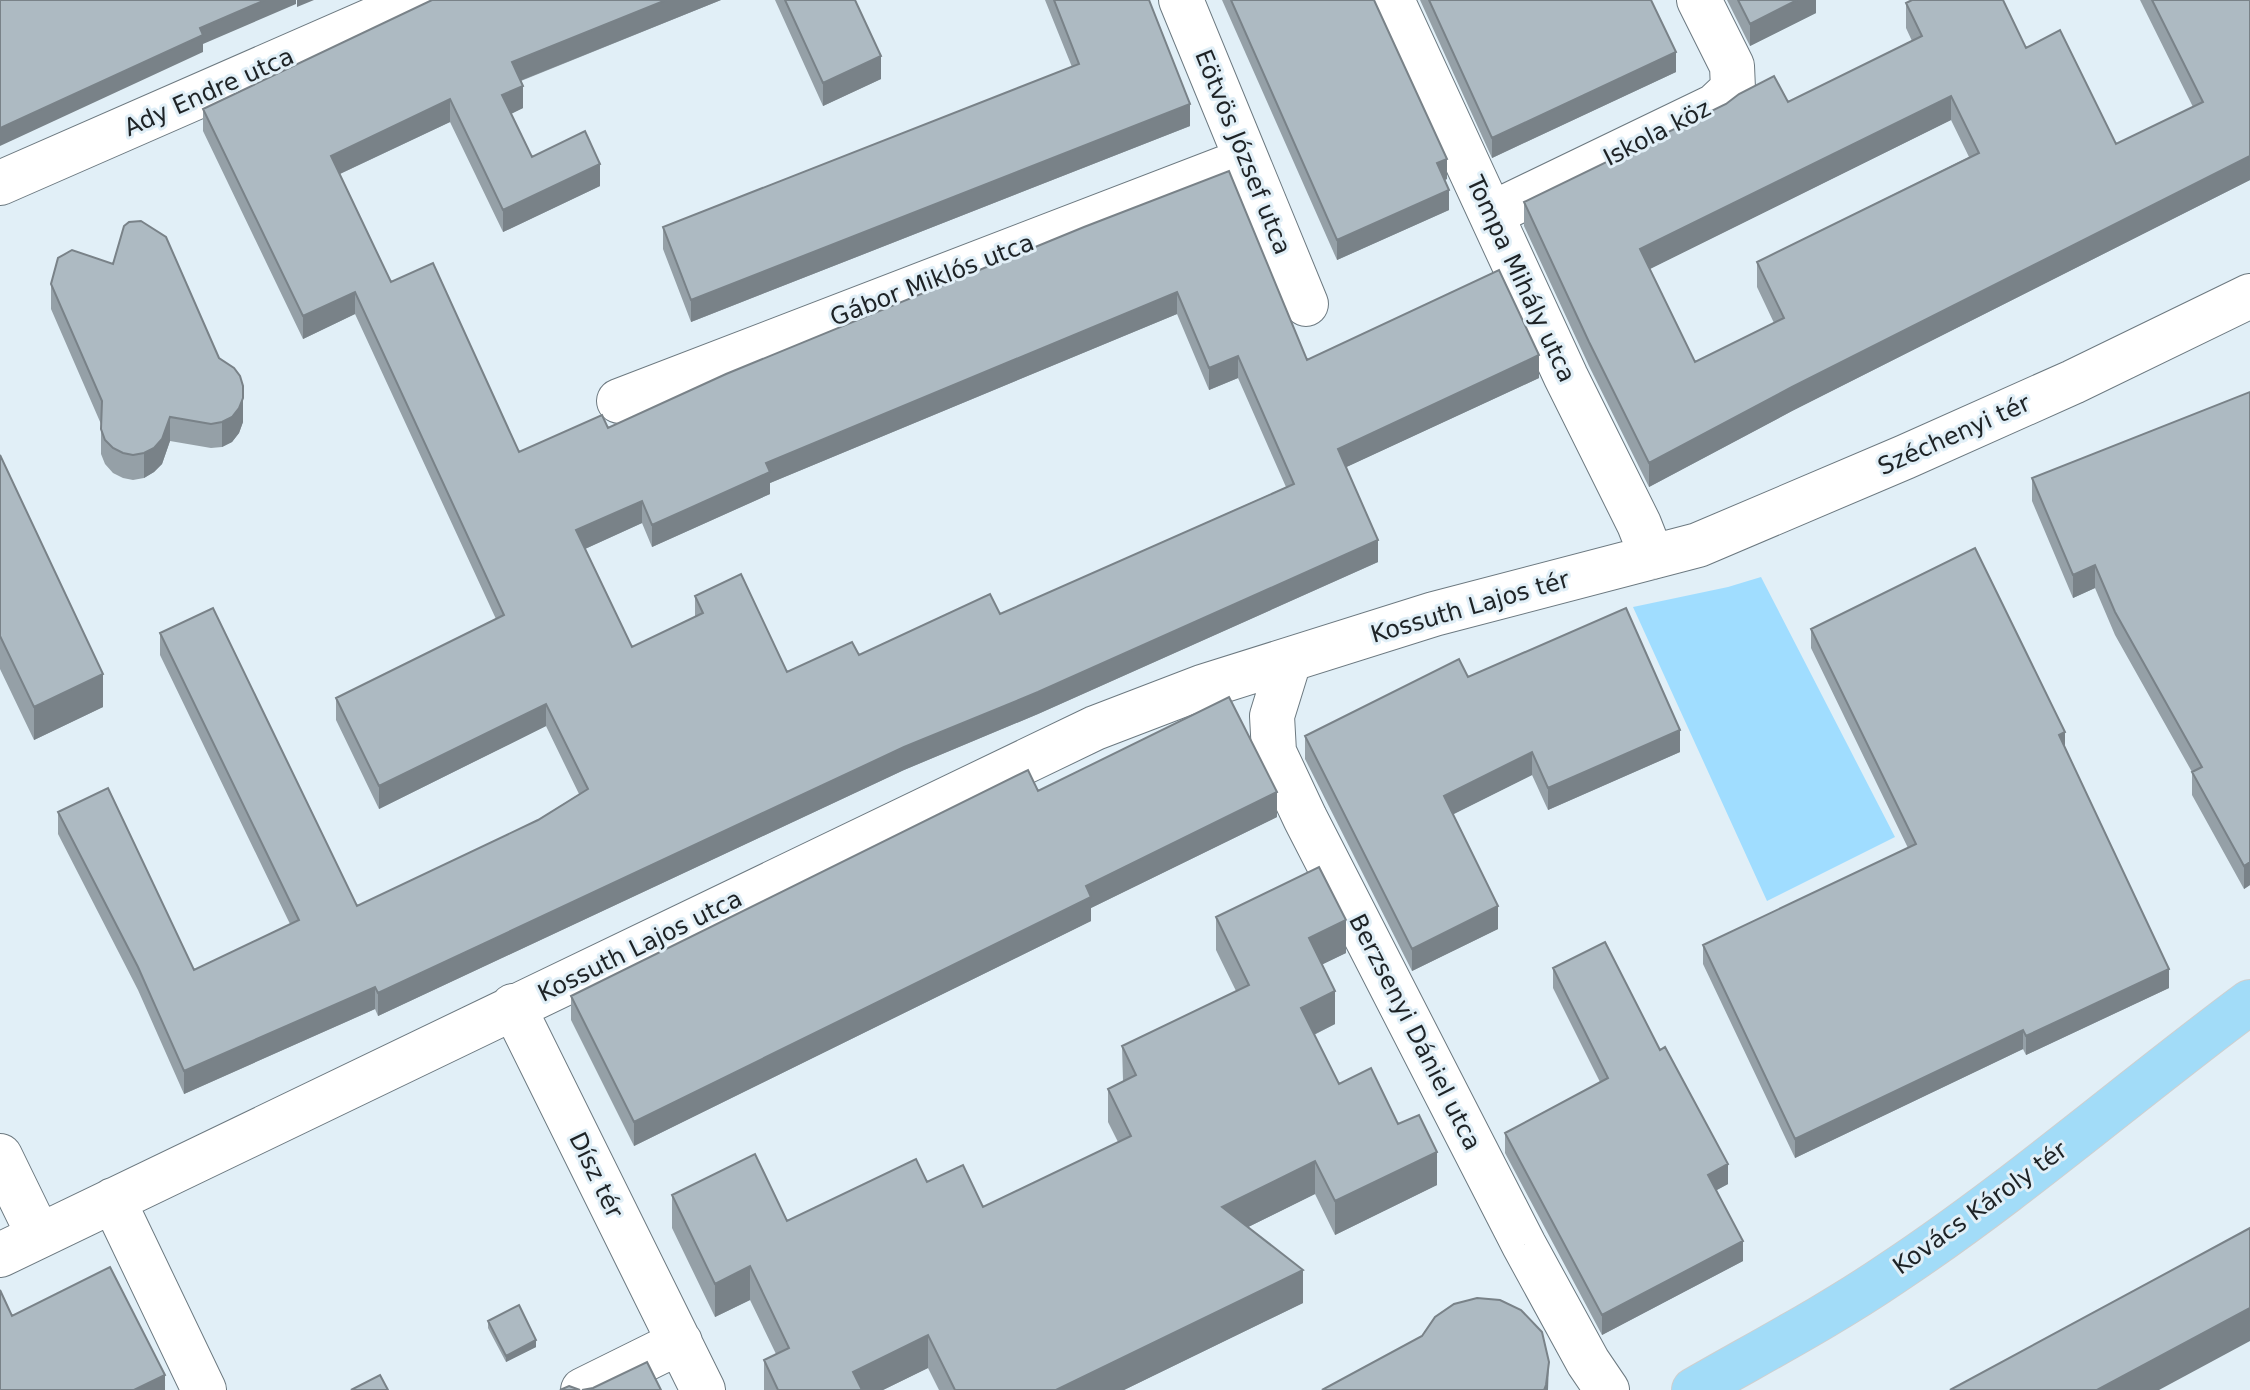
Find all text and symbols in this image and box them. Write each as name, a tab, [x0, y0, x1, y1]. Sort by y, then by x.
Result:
street label: Ady Endre utca	[120, 42, 298, 142]
street label: Eötvös József utca	[1189, 45, 1297, 259]
street label: Iskola köz	[1599, 94, 1715, 172]
street label: Tompa Mihály utca	[1460, 170, 1581, 387]
street label: Gábor Miklós utca	[826, 228, 1038, 332]
street label: Széchenyi tér	[1874, 389, 2035, 481]
street label: Kossuth Lajos tér	[1367, 565, 1573, 649]
street label: Kossuth Lajos utca	[533, 884, 747, 1008]
street label: Berzsenyi Dániel utca	[1343, 909, 1487, 1155]
street label: Dísz tér	[563, 1128, 629, 1223]
street label: Kovács Károly tér	[1888, 1135, 2072, 1280]

